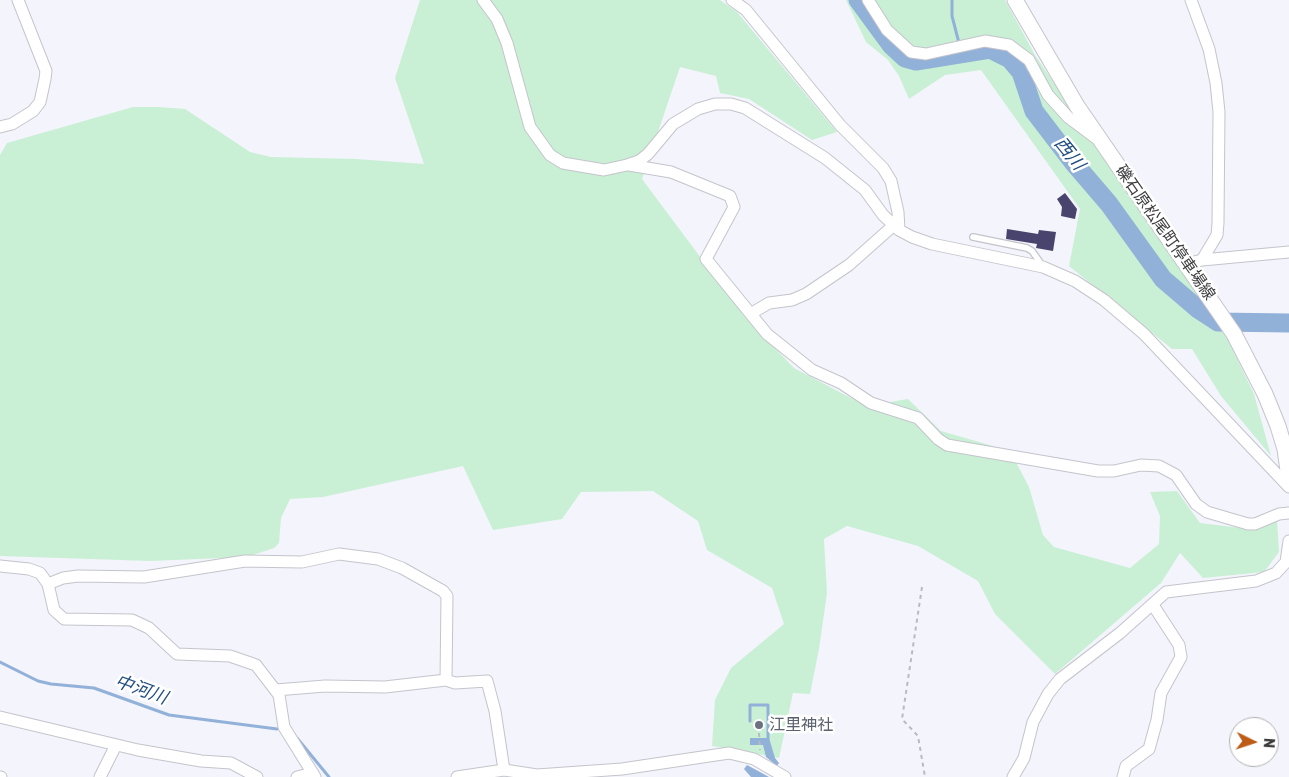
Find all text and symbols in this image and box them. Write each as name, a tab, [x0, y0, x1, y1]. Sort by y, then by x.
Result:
water label: 西川	[1049, 133, 1089, 175]
street label: 礫石原松尾町停車場線	[1111, 162, 1219, 304]
water label: 中河川	[112, 671, 170, 709]
place label: 江里神社	[769, 715, 833, 735]
north arrow	[1229, 717, 1279, 767]
marker: 江里神社	[753, 719, 765, 731]
text: N	[1260, 737, 1277, 749]

